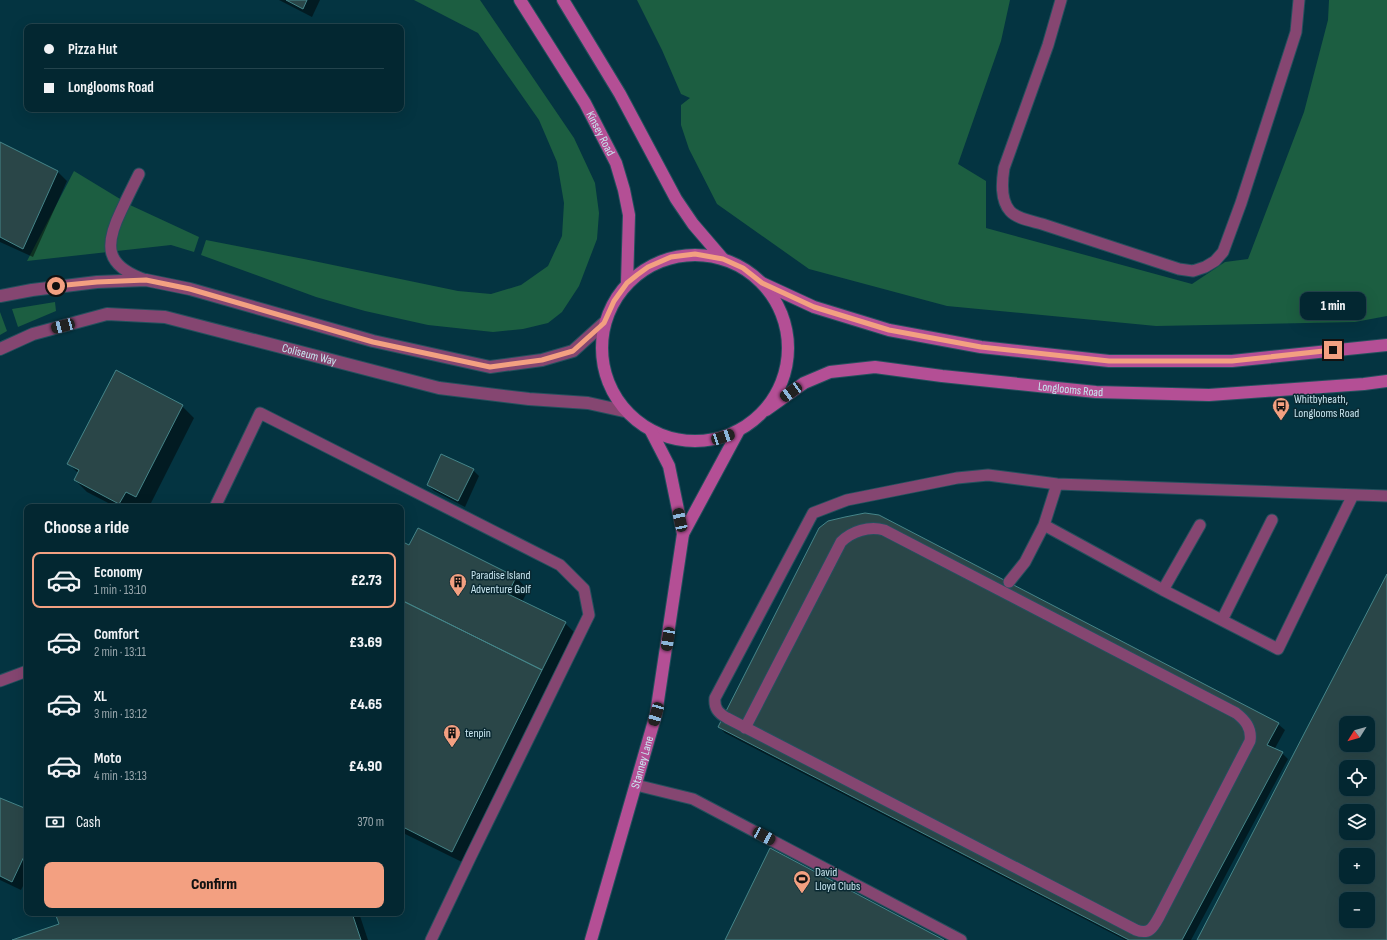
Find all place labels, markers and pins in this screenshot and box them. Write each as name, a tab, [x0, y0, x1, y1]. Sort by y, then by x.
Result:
place label: Whitbyheath, Longlooms Road	[1294, 392, 1359, 421]
bus stop icon: Whitbyheath, Longlooms Road	[1271, 396, 1291, 421]
place label: Paradise Island Adventure Golf	[470, 568, 531, 597]
building icon: Paradise Island Adventure Golf	[448, 572, 468, 597]
building icon: tenpin	[442, 723, 462, 748]
place label: tenpin	[465, 726, 491, 741]
place label: David Lloyd Clubs	[815, 865, 860, 894]
sports icon: David Lloyd Clubs	[792, 869, 812, 894]

